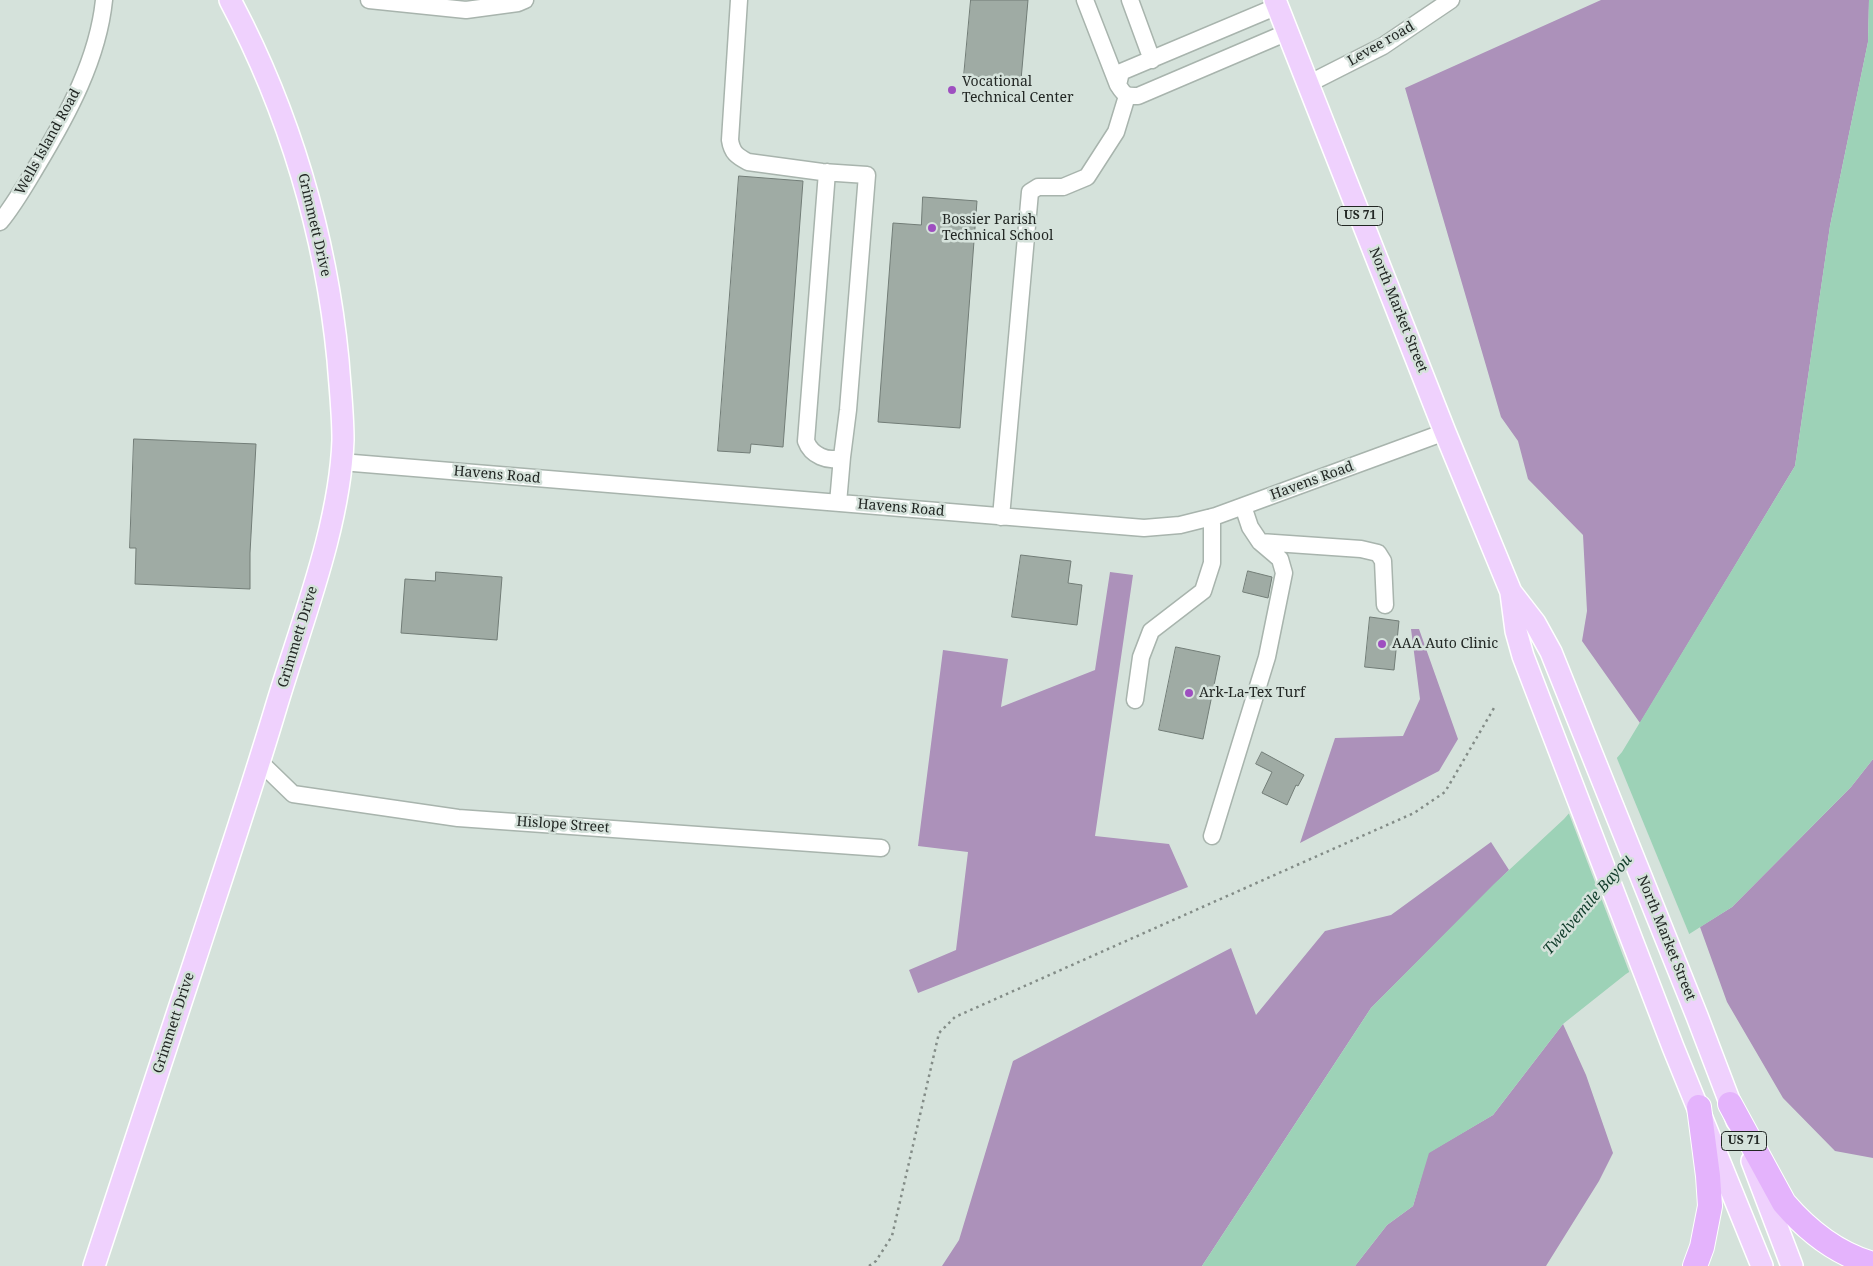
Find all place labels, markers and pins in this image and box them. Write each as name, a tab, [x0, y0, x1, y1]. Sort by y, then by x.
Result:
place label: Vocational Technical Center	[962, 74, 1074, 106]
marker: Vocational Technical Center	[946, 84, 958, 96]
place label: Bossier Parish Technical School	[942, 212, 1053, 244]
marker: Bossier Parish Technical School	[926, 222, 938, 234]
place label: AAA Auto Clinic	[1392, 636, 1498, 652]
marker: AAA Auto Clinic	[1376, 638, 1388, 650]
place label: Ark-La-Tex Turf	[1199, 685, 1305, 701]
marker: Ark-La-Tex Turf	[1183, 687, 1195, 699]

